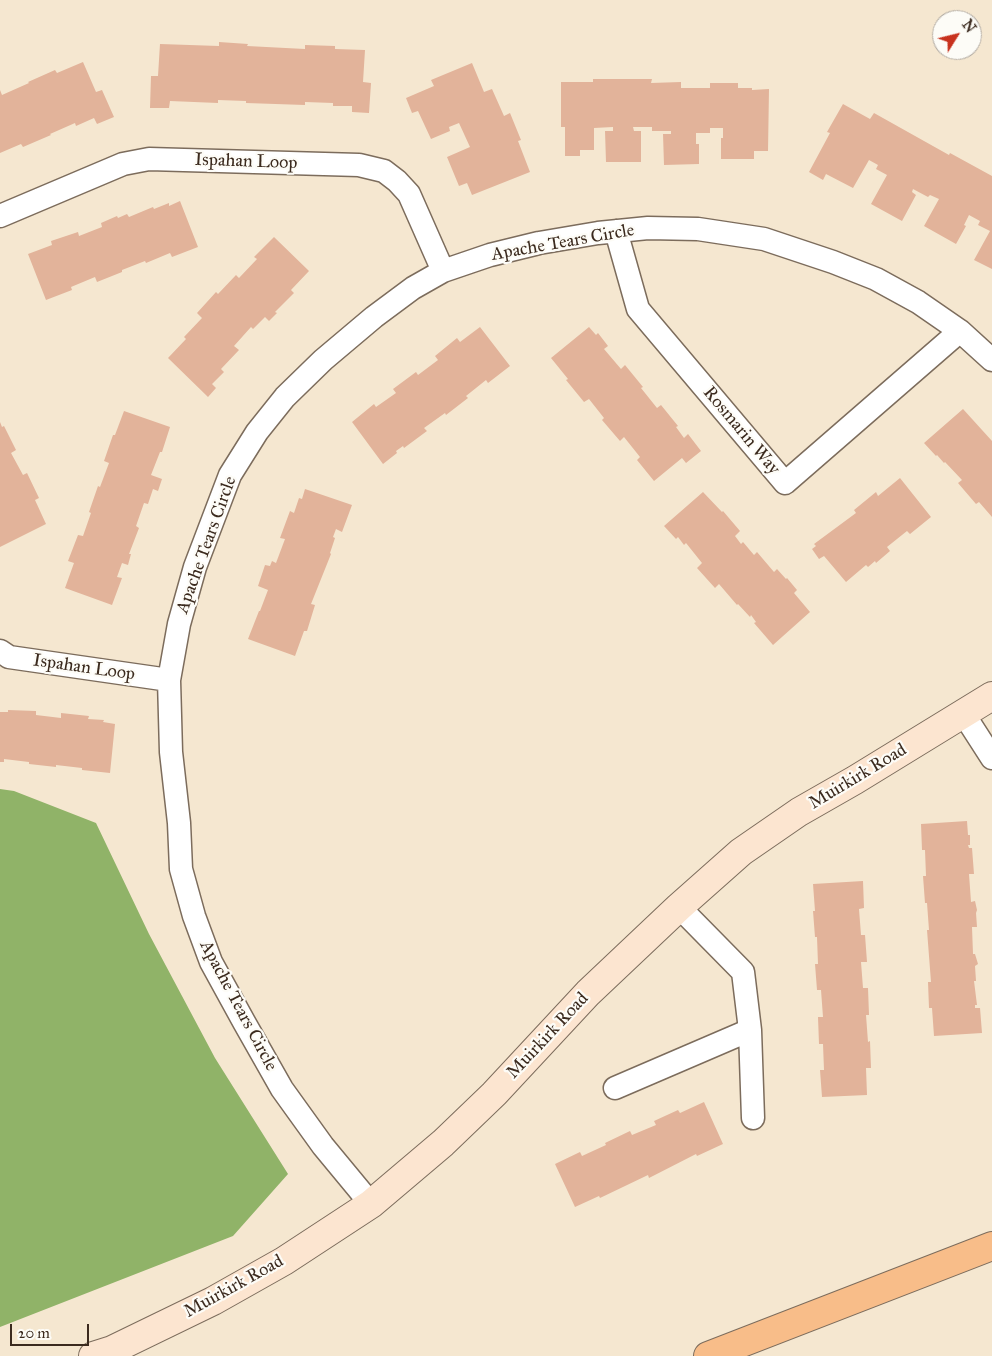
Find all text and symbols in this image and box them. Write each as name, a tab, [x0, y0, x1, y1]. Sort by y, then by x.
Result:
north arrow	[932, 10, 982, 60]
text: N	[958, 17, 979, 36]
street label: Ispahan Loop	[194, 149, 298, 175]
street label: Apache Tears Circle	[490, 220, 636, 266]
street label: Rosmarin Way	[698, 383, 784, 479]
street label: Apache Tears Circle	[172, 473, 242, 617]
street label: Ispahan Loop	[32, 650, 136, 686]
street label: Muirkirk Road	[805, 739, 911, 815]
street label: Apache Tears Circle	[195, 937, 281, 1075]
street label: Muirkirk Road	[503, 988, 593, 1084]
street label: Muirkirk Road	[181, 1251, 287, 1323]
scale bar	[12, 1314, 91, 1346]
text: 20 m	[18, 1324, 50, 1342]

